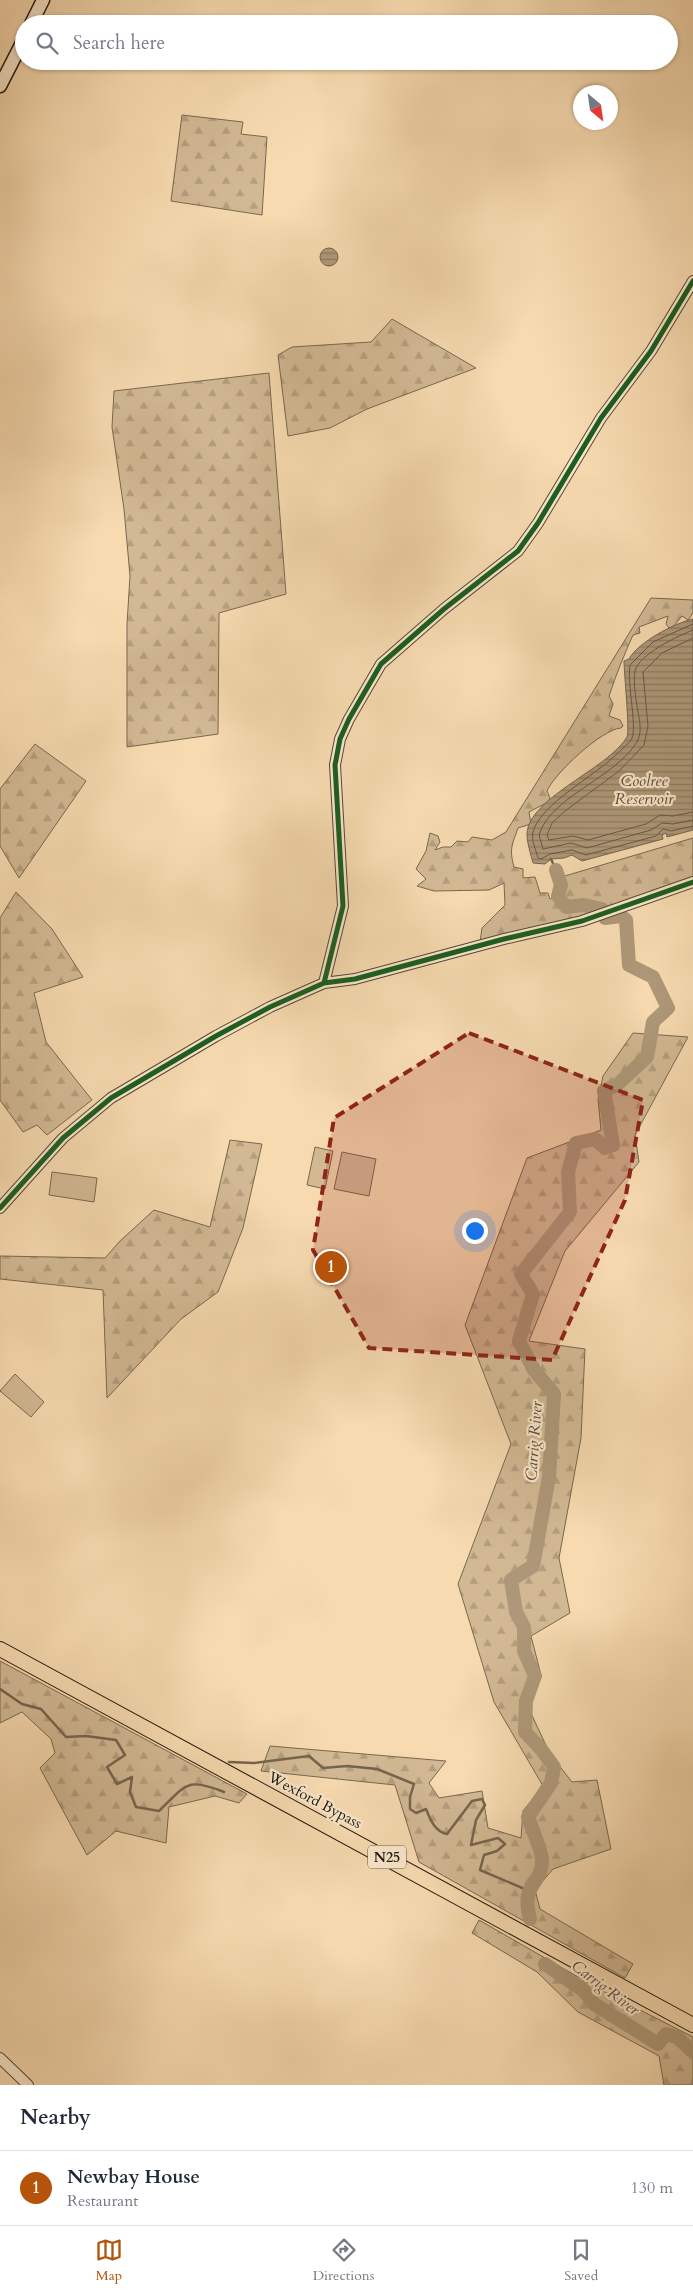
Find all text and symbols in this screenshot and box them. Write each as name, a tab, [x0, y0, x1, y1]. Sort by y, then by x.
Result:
search box	[15, 15, 678, 70]
icon: search	[33, 29, 61, 57]
text: Search here	[73, 30, 165, 56]
north arrow	[573, 85, 618, 130]
water label: Coolree Reservoir	[615, 770, 674, 810]
your location	[462, 1218, 488, 1244]
pin: 1	[315, 1248, 347, 1286]
water label: Carrig River	[520, 1400, 548, 1482]
street label: Wexford Bypass	[264, 1766, 365, 1833]
road number: N25	[368, 1845, 406, 1868]
water label: Carrig River	[567, 1955, 644, 2021]
text: Nearby	[20, 2103, 91, 2132]
text: Newbay House	[67, 2164, 200, 2190]
text: 1	[32, 2177, 40, 2199]
text: 130 m	[631, 2177, 673, 2199]
text: Restaurant	[67, 2190, 138, 2212]
tab: Map	[95, 2236, 123, 2285]
tab: Directions	[313, 2236, 374, 2285]
tab: Saved	[564, 2236, 598, 2285]

